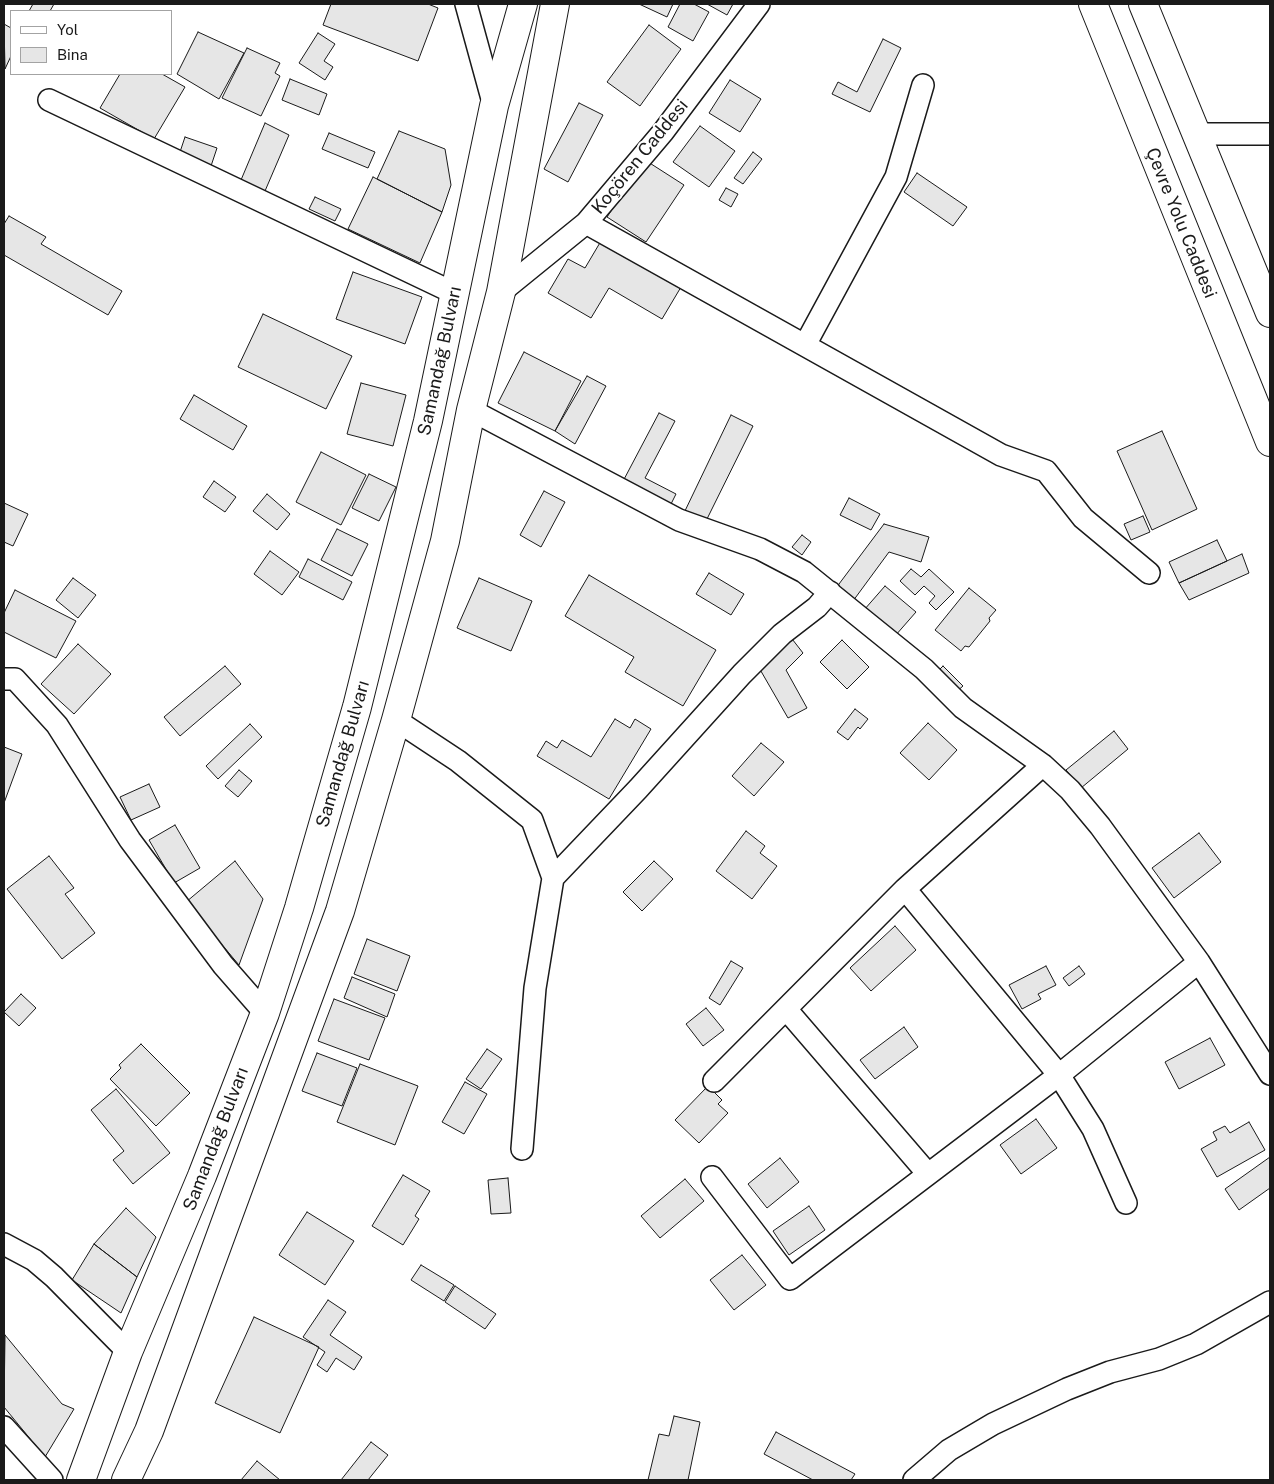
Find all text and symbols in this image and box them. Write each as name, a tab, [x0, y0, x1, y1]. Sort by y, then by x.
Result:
legend	[10, 10, 172, 75]
text: Yol	[57, 21, 78, 38]
text: Bina	[57, 46, 88, 63]
street label: Koçören Caddesi	[587, 95, 693, 219]
street label: Çevre Yolu Caddesi	[1141, 145, 1221, 301]
street label: Samandağ Bulvarı	[414, 284, 466, 438]
street label: Samandağ Bulvarı	[312, 678, 374, 830]
street label: Samandağ Bulvarı	[179, 1064, 253, 1214]

